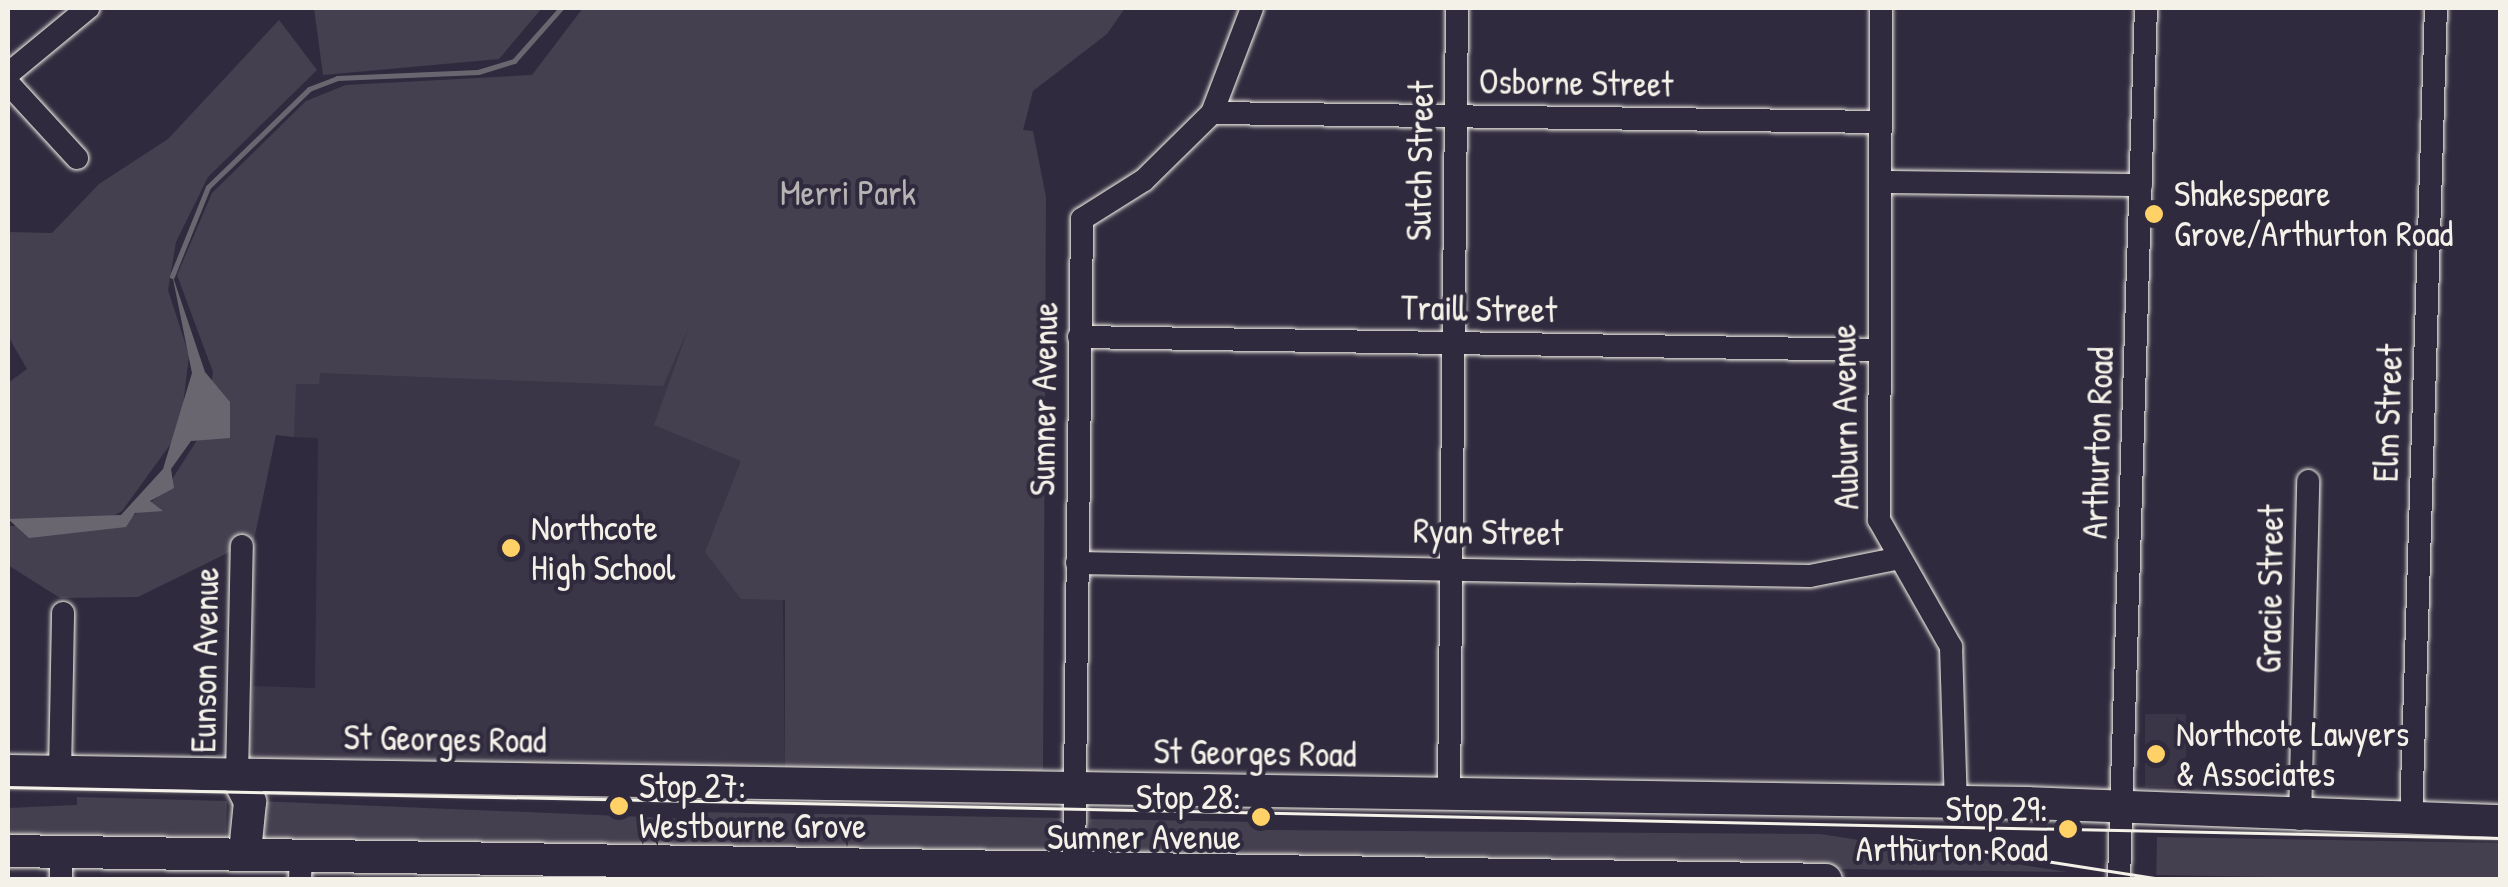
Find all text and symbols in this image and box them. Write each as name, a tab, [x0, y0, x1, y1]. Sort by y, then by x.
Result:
street label: Osborne Street	[1479, 60, 1673, 106]
street label: Sutch Street	[1398, 81, 1442, 241]
park label: Merri Park	[780, 172, 916, 214]
place label: Shakespeare Grove/Arthurton Road	[2174, 173, 2453, 255]
marker: Shakespeare Grove/Arthurton Road	[2143, 203, 2165, 225]
street label: Traill Street	[1401, 287, 1557, 331]
street label: Sumner Avenue	[1021, 302, 1067, 496]
street label: Auburn Avenue	[1822, 324, 1868, 510]
street label: Elm Street	[2365, 343, 2411, 483]
street label: Arthurton Road	[2074, 346, 2122, 540]
street label: Gracie Street	[2248, 504, 2292, 674]
place label: Northcote High School	[531, 507, 675, 589]
street label: Ryan Street	[1413, 510, 1563, 554]
marker: Northcote High School	[500, 537, 522, 559]
street label: Eunson Avenue	[182, 567, 228, 753]
place label: Northcote Lawyers & Associates	[2176, 713, 2409, 795]
street label: St Georges Road	[343, 716, 547, 762]
street label: St Georges Road	[1153, 730, 1357, 776]
marker: Northcote Lawyers & Associates	[2145, 743, 2167, 765]
place label: Stop 27: Westbourne Grove	[639, 765, 866, 847]
place label: Stop 28: Sumner Avenue	[1047, 776, 1241, 858]
place label: Stop 29: Arthurton Road	[1856, 788, 2048, 870]
marker: Stop 27: Westbourne Grove	[608, 795, 630, 817]
marker: Stop 28: Sumner Avenue	[1250, 806, 1272, 828]
marker: Stop 29: Arthurton Road	[2057, 818, 2079, 840]

